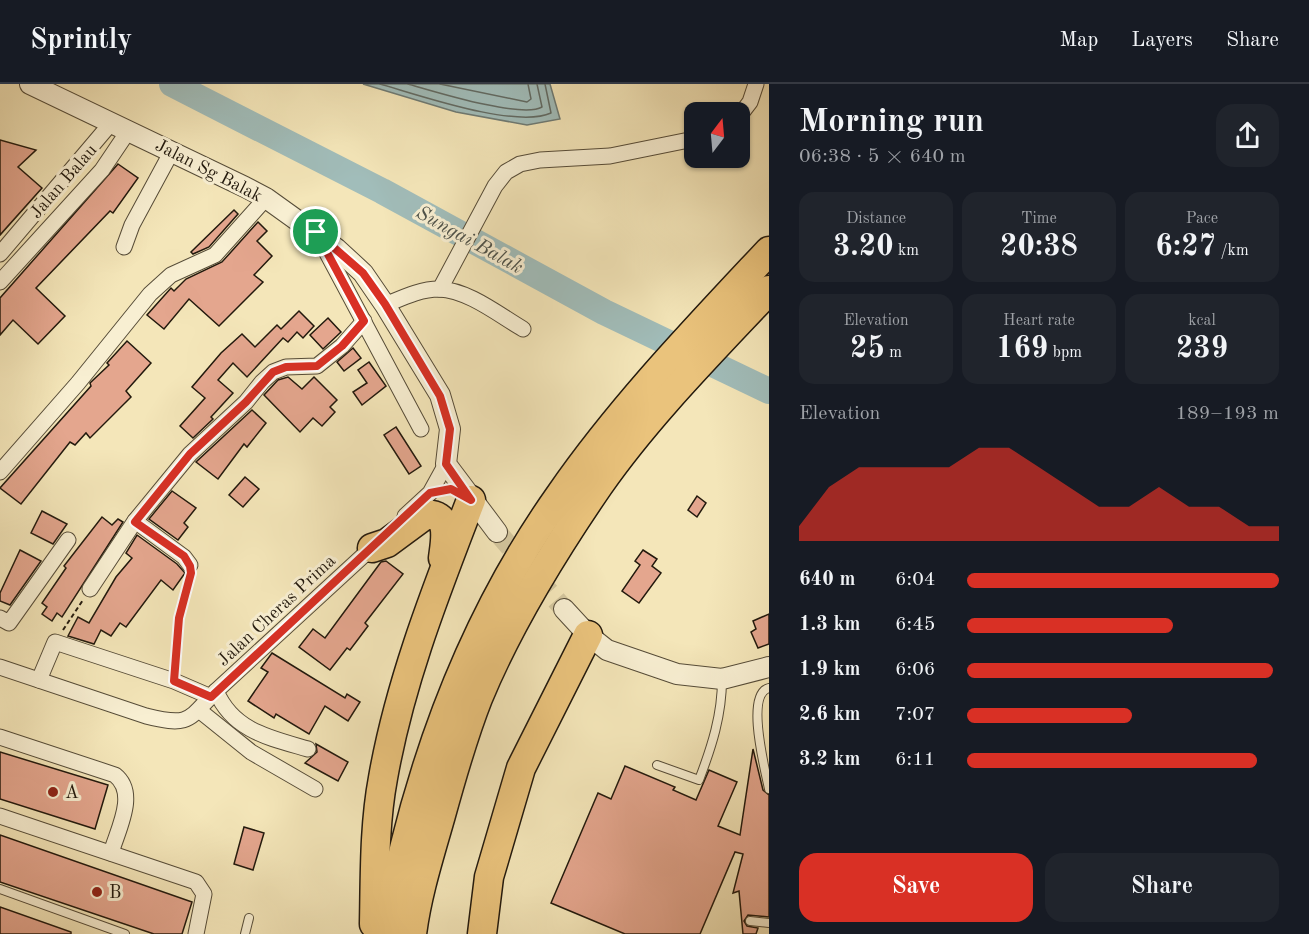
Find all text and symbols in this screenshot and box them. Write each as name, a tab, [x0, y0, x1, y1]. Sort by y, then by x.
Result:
text: Sprintly	[30, 27, 132, 55]
text: Map	[1059, 30, 1098, 51]
text: Layers	[1131, 30, 1193, 51]
text: Share	[1226, 30, 1279, 51]
north arrow	[684, 102, 750, 168]
map controls	[684, 102, 750, 168]
button: share	[1216, 104, 1279, 167]
text: Morning run	[799, 106, 984, 139]
street label: Jalan Sg Balak	[152, 136, 265, 206]
street label: Jalan Balau	[27, 141, 101, 222]
text: 06:38 · 5 × 640 m	[799, 147, 966, 167]
water label: Sungai Balak	[412, 203, 526, 278]
pin	[290, 206, 341, 257]
text: Distance	[846, 211, 906, 227]
text: Time	[1021, 211, 1057, 227]
text: Pace	[1186, 211, 1218, 227]
icon: arrive	[299, 215, 332, 248]
text: 3.20	[833, 232, 894, 262]
text: 20:38	[1000, 232, 1078, 262]
text: 6:27	[1155, 232, 1216, 262]
text: km	[894, 243, 919, 259]
text: /km	[1216, 243, 1249, 259]
text: Elevation	[843, 313, 909, 329]
text: Heart rate	[1003, 313, 1075, 329]
text: kcal	[1188, 313, 1216, 329]
text: 25	[850, 334, 885, 364]
text: 169	[996, 334, 1048, 364]
text: 239	[1176, 334, 1228, 364]
text: m	[885, 345, 902, 361]
text: bpm	[1048, 345, 1082, 361]
text: Elevation	[799, 404, 880, 424]
text: 189–193 m	[1176, 404, 1279, 424]
street label: Jalan Cheras Prima	[214, 552, 339, 670]
text: 640 m	[799, 570, 855, 590]
text: 6:04	[895, 570, 935, 590]
text: 1.3 km	[799, 615, 861, 635]
text: 6:45	[895, 615, 935, 635]
text: 1.9 km	[799, 660, 861, 680]
text: 6:06	[895, 660, 935, 680]
text: 2.6 km	[799, 705, 861, 725]
text: 7:07	[895, 705, 935, 725]
text: 3.2 km	[799, 750, 861, 770]
text: 6:11	[895, 750, 935, 770]
place label: A	[65, 784, 79, 802]
marker: A	[46, 785, 60, 799]
button: Save	[799, 853, 1033, 922]
button: Share	[1045, 853, 1279, 922]
place label: B	[109, 884, 121, 902]
marker: B	[90, 885, 104, 899]

